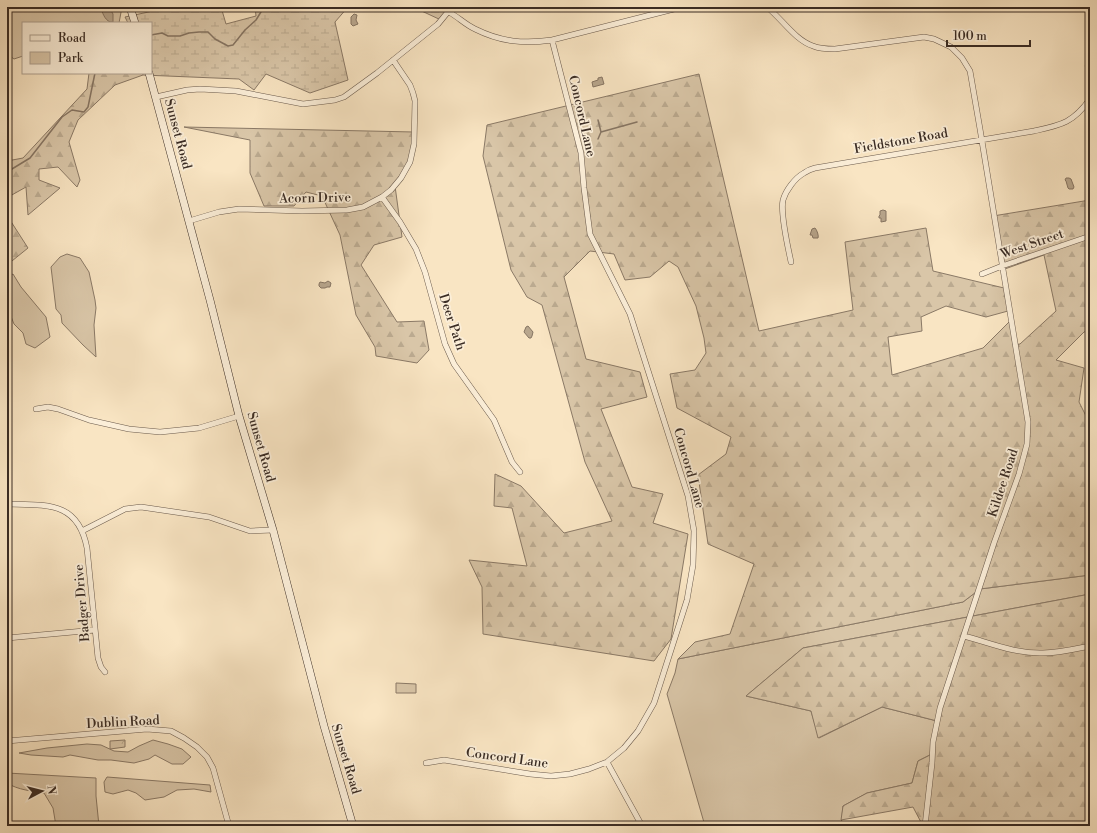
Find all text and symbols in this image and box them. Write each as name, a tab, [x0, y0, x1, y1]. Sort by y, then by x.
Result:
legend	[22, 22, 152, 74]
scale bar	[947, 22, 1030, 48]
text: 100 m	[953, 29, 987, 44]
text: Road	[58, 31, 86, 46]
text: Park	[58, 51, 84, 66]
street label: Concord Lane	[565, 74, 599, 159]
street label: Sunset Road	[161, 97, 195, 172]
street label: Fieldstone Road	[853, 125, 950, 157]
street label: Acorn Drive	[278, 189, 351, 207]
street label: West Street	[997, 226, 1066, 263]
street label: Deer Path	[435, 292, 469, 353]
street label: Sunset Road	[243, 410, 279, 485]
street label: Concord Lane	[670, 426, 708, 510]
street label: Kildee Road	[984, 446, 1022, 519]
street label: Badger Drive	[71, 563, 93, 643]
street label: Dublin Road	[86, 712, 161, 732]
street label: Sunset Road	[328, 722, 364, 796]
street label: Concord Lane	[465, 744, 550, 772]
north arrow	[22, 771, 62, 811]
text: N	[43, 785, 58, 795]

